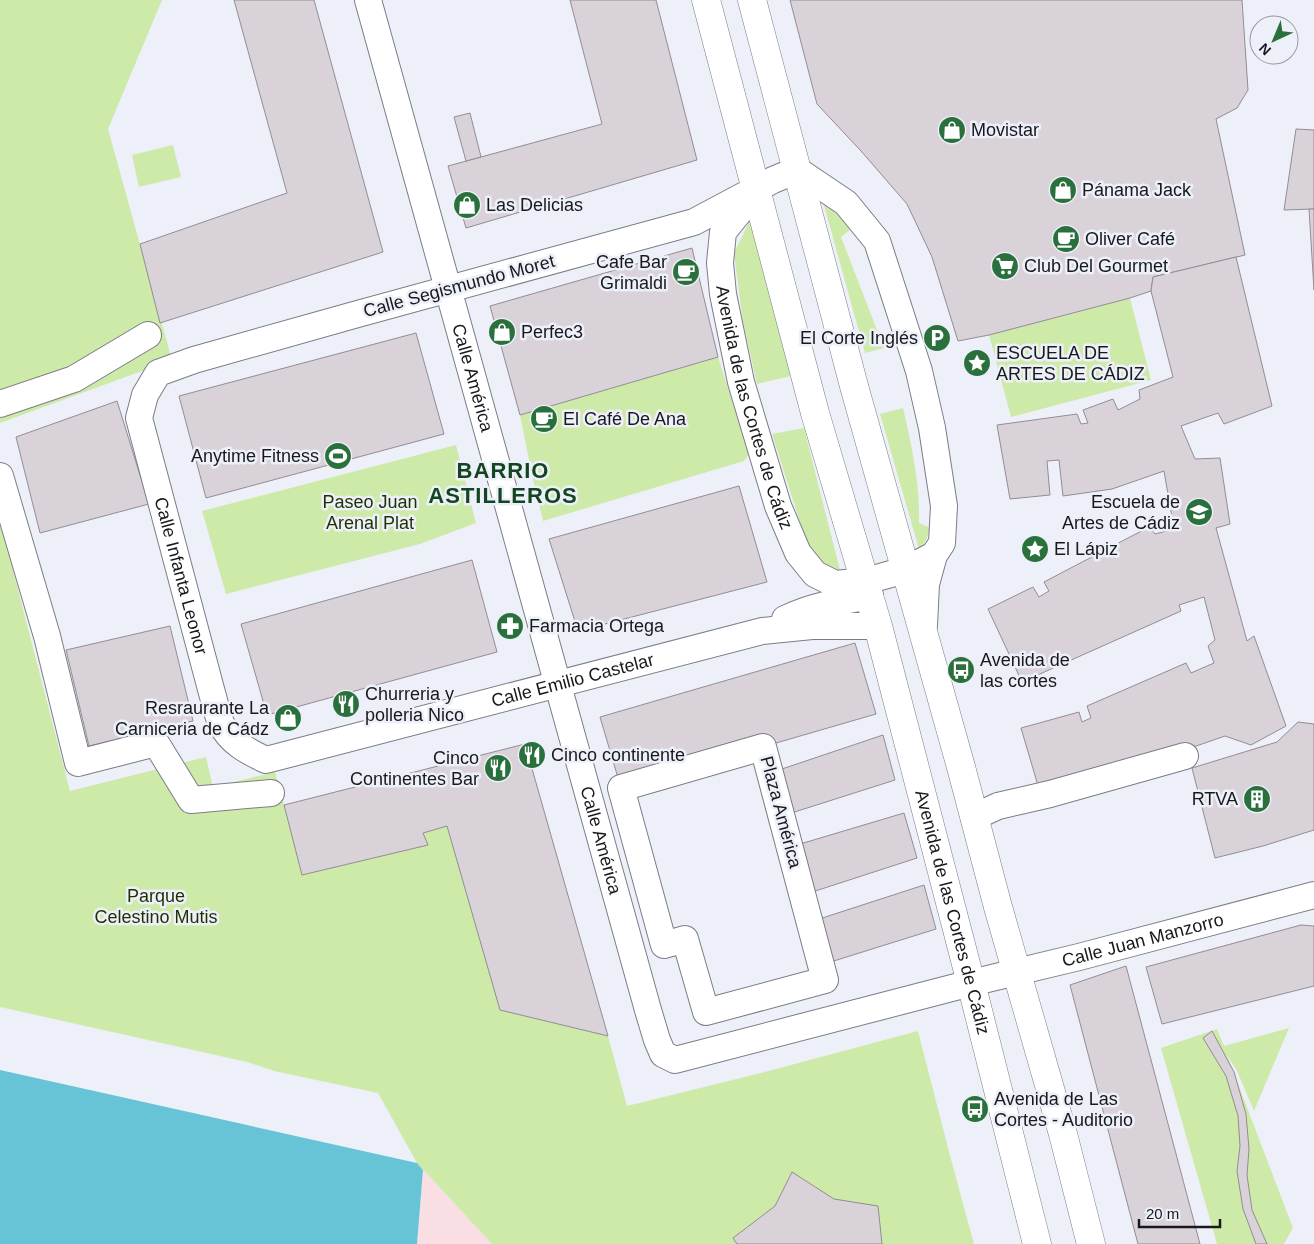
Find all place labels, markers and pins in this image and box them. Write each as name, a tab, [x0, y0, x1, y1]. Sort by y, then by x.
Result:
shop icon: Movistar	[937, 115, 967, 145]
place label: Movistar	[971, 120, 1039, 140]
shop icon: Pánama Jack	[1048, 175, 1078, 205]
place label: Pánama Jack	[1082, 180, 1192, 200]
shop icon: Las Delicias	[452, 190, 482, 220]
place label: Las Delicias	[486, 195, 583, 215]
cafe icon: Oliver Café	[1051, 224, 1081, 254]
place label: Oliver Café	[1085, 229, 1175, 249]
supermarket icon: Club Del Gourmet	[990, 251, 1020, 281]
place label: Cafe Bar Grimaldi	[596, 252, 667, 293]
place label: Club Del Gourmet	[1024, 256, 1168, 276]
cafe icon: Cafe Bar Grimaldi	[671, 257, 701, 287]
shop icon: Perfec3	[487, 317, 517, 347]
place label: Perfec3	[521, 322, 583, 342]
parking icon: El Corte Inglés	[922, 323, 952, 353]
place label: El Corte Inglés	[800, 328, 918, 348]
place label: ESCUELA DE ARTES DE CÁDIZ	[996, 343, 1145, 384]
place icon: ESCUELA DE ARTES DE CÁDIZ	[962, 348, 992, 378]
cafe icon: El Café De Ana	[529, 404, 559, 434]
place label: El Café De Ana	[563, 409, 687, 429]
sports icon: Anytime Fitness	[323, 441, 353, 471]
place label: Anytime Fitness	[191, 446, 319, 466]
place label: Escuela de Artes de Cádiz	[1062, 492, 1180, 533]
school or university icon: Escuela de Artes de Cádiz	[1184, 497, 1214, 527]
place icon: El Lápiz	[1020, 534, 1050, 564]
place label: El Lápiz	[1054, 539, 1118, 559]
pharmacy icon: Farmacia Ortega	[495, 611, 525, 641]
place label: Farmacia Ortega	[529, 616, 665, 636]
place label: Avenida de las cortes	[980, 650, 1070, 691]
bus stop icon: Avenida de las cortes	[946, 655, 976, 685]
place label: Churreria y polleria Nico	[365, 684, 464, 725]
restaurant icon: Churreria y polleria Nico	[331, 689, 361, 719]
place label: Resraurante La Carniceria de Cádz	[115, 698, 270, 739]
shop icon: Resraurante La Carniceria de Cádz	[273, 703, 303, 733]
restaurant icon: Cinco continente	[517, 740, 547, 770]
place label: Cinco continente	[551, 745, 685, 765]
place label: Cinco Continentes Bar	[350, 748, 479, 789]
restaurant icon: Cinco Continentes Bar	[483, 753, 513, 783]
building icon: RTVA	[1242, 784, 1272, 814]
place label: RTVA	[1192, 789, 1238, 809]
place label: Avenida de Las Cortes - Auditorio	[994, 1089, 1133, 1130]
bus stop icon: Avenida de Las Cortes - Auditorio	[960, 1094, 990, 1124]

